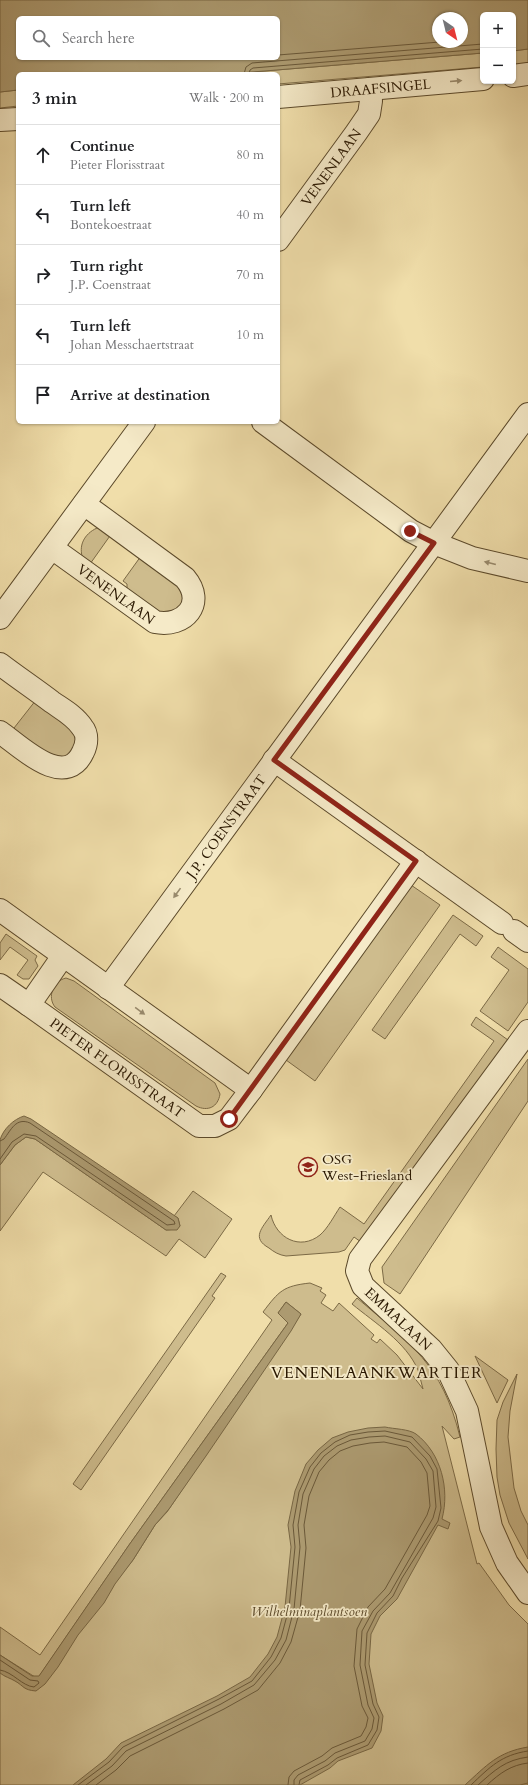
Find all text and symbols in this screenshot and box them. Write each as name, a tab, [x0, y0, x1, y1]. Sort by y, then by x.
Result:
north arrow	[432, 12, 468, 48]
map controls	[480, 12, 516, 84]
button: +	[480, 12, 516, 48]
search box	[16, 16, 280, 60]
icon: search	[30, 27, 52, 49]
text: Search here	[62, 28, 135, 48]
button: −	[480, 48, 516, 84]
street label: DRAAFSINGEL	[330, 75, 432, 102]
one-way arrow	[450, 78, 462, 84]
text: 3 min	[32, 87, 77, 110]
text: Walk · 200 m	[189, 89, 264, 107]
street label: VENENLAAN	[297, 125, 366, 210]
text: Continue	[70, 136, 135, 156]
icon: ahead	[32, 144, 54, 166]
text: 80 m	[236, 146, 264, 164]
text: Pieter Florisstraat	[70, 156, 165, 174]
text: Turn left	[70, 196, 131, 216]
icon: left	[32, 204, 54, 226]
text: 40 m	[236, 206, 264, 224]
text: Bontekoestraat	[70, 216, 152, 234]
text: Turn right	[70, 256, 143, 276]
icon: right	[32, 264, 54, 286]
text: 70 m	[236, 266, 264, 284]
text: J.P. Coenstraat	[70, 276, 151, 294]
text: Turn left	[70, 316, 131, 336]
icon: left	[32, 324, 54, 346]
text: 10 m	[236, 326, 264, 344]
text: Johan Messchaertstraat	[70, 336, 194, 354]
icon: arrive	[32, 384, 54, 406]
text: Arrive at destination	[70, 385, 210, 405]
route end	[401, 522, 419, 540]
one-way arrow	[484, 559, 496, 565]
street label: VENENLAAN	[73, 560, 159, 629]
street label: J.P. COENSTRAAT	[181, 771, 271, 884]
one-way arrow	[173, 888, 181, 899]
one-way arrow	[135, 1007, 145, 1015]
street label: PIETER FLORISSTRAAT	[46, 1014, 188, 1123]
route start	[220, 1110, 238, 1128]
place label: OSG West-Friesland	[321, 1150, 413, 1185]
school or university icon: OSG West-Friesland	[297, 1156, 319, 1178]
street label: EMMALAAN	[360, 1283, 436, 1355]
district label: VENENLAANKWARTIER	[271, 1362, 483, 1384]
park label: Wilhelminaplantsoen	[251, 1602, 367, 1621]

